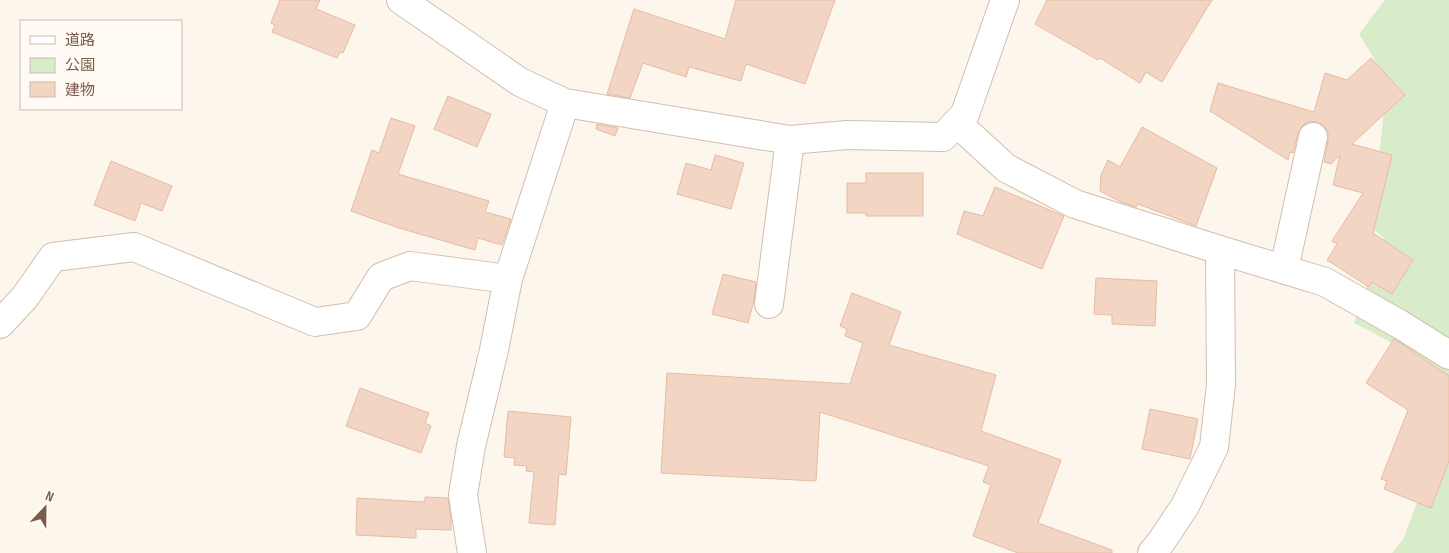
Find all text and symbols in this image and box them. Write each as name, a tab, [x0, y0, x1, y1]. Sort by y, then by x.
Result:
legend	[20, 20, 182, 110]
text: 道路	[65, 31, 95, 50]
text: 公園	[65, 56, 95, 75]
text: 建物	[65, 81, 95, 100]
north arrow	[20, 483, 70, 533]
text: N	[43, 487, 56, 506]

